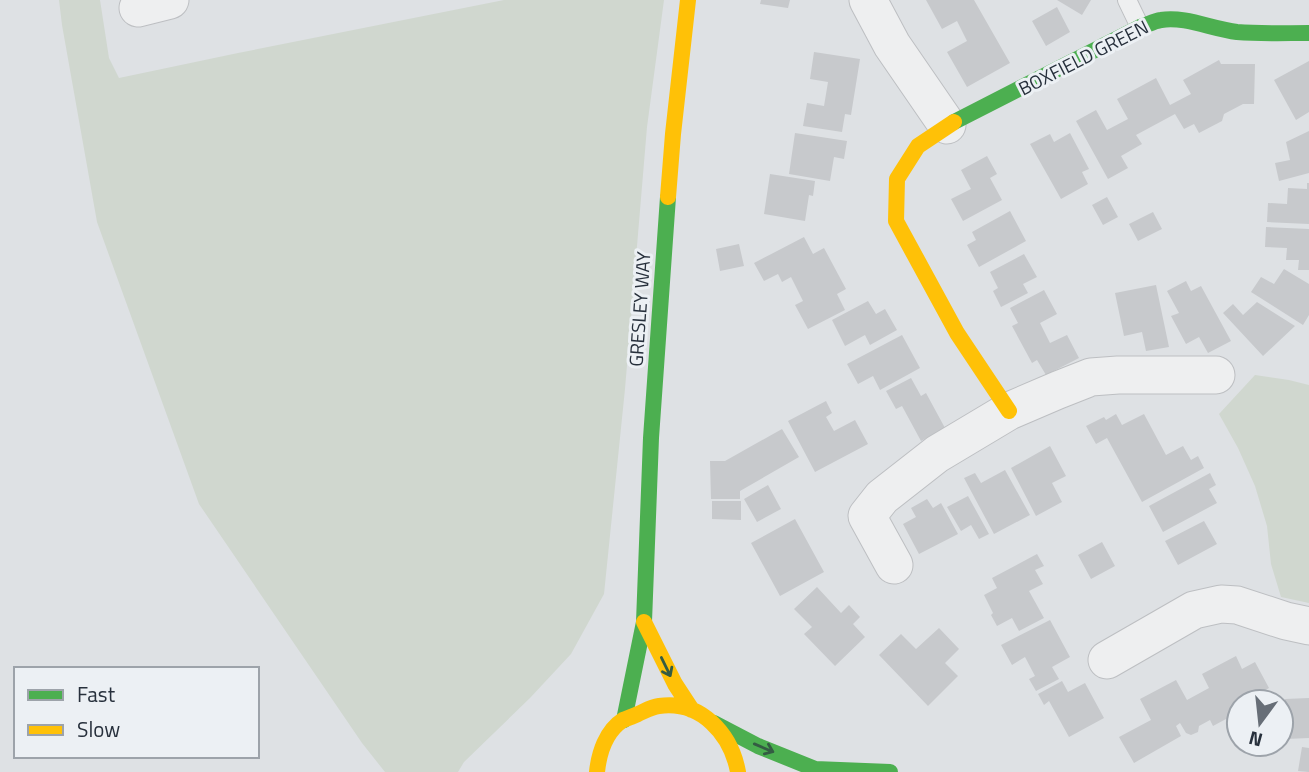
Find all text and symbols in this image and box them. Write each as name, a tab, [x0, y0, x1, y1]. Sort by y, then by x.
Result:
street label: BOXFIELD GREEN	[1013, 12, 1153, 102]
street label: GRESLEY WAY	[621, 250, 658, 367]
one-way arrow	[660, 656, 674, 677]
legend	[14, 667, 259, 758]
text: Fast	[77, 678, 116, 710]
north arrow	[1225, 688, 1295, 758]
text: Slow	[77, 713, 120, 745]
text: N	[1245, 724, 1266, 756]
one-way arrow	[753, 742, 774, 755]

